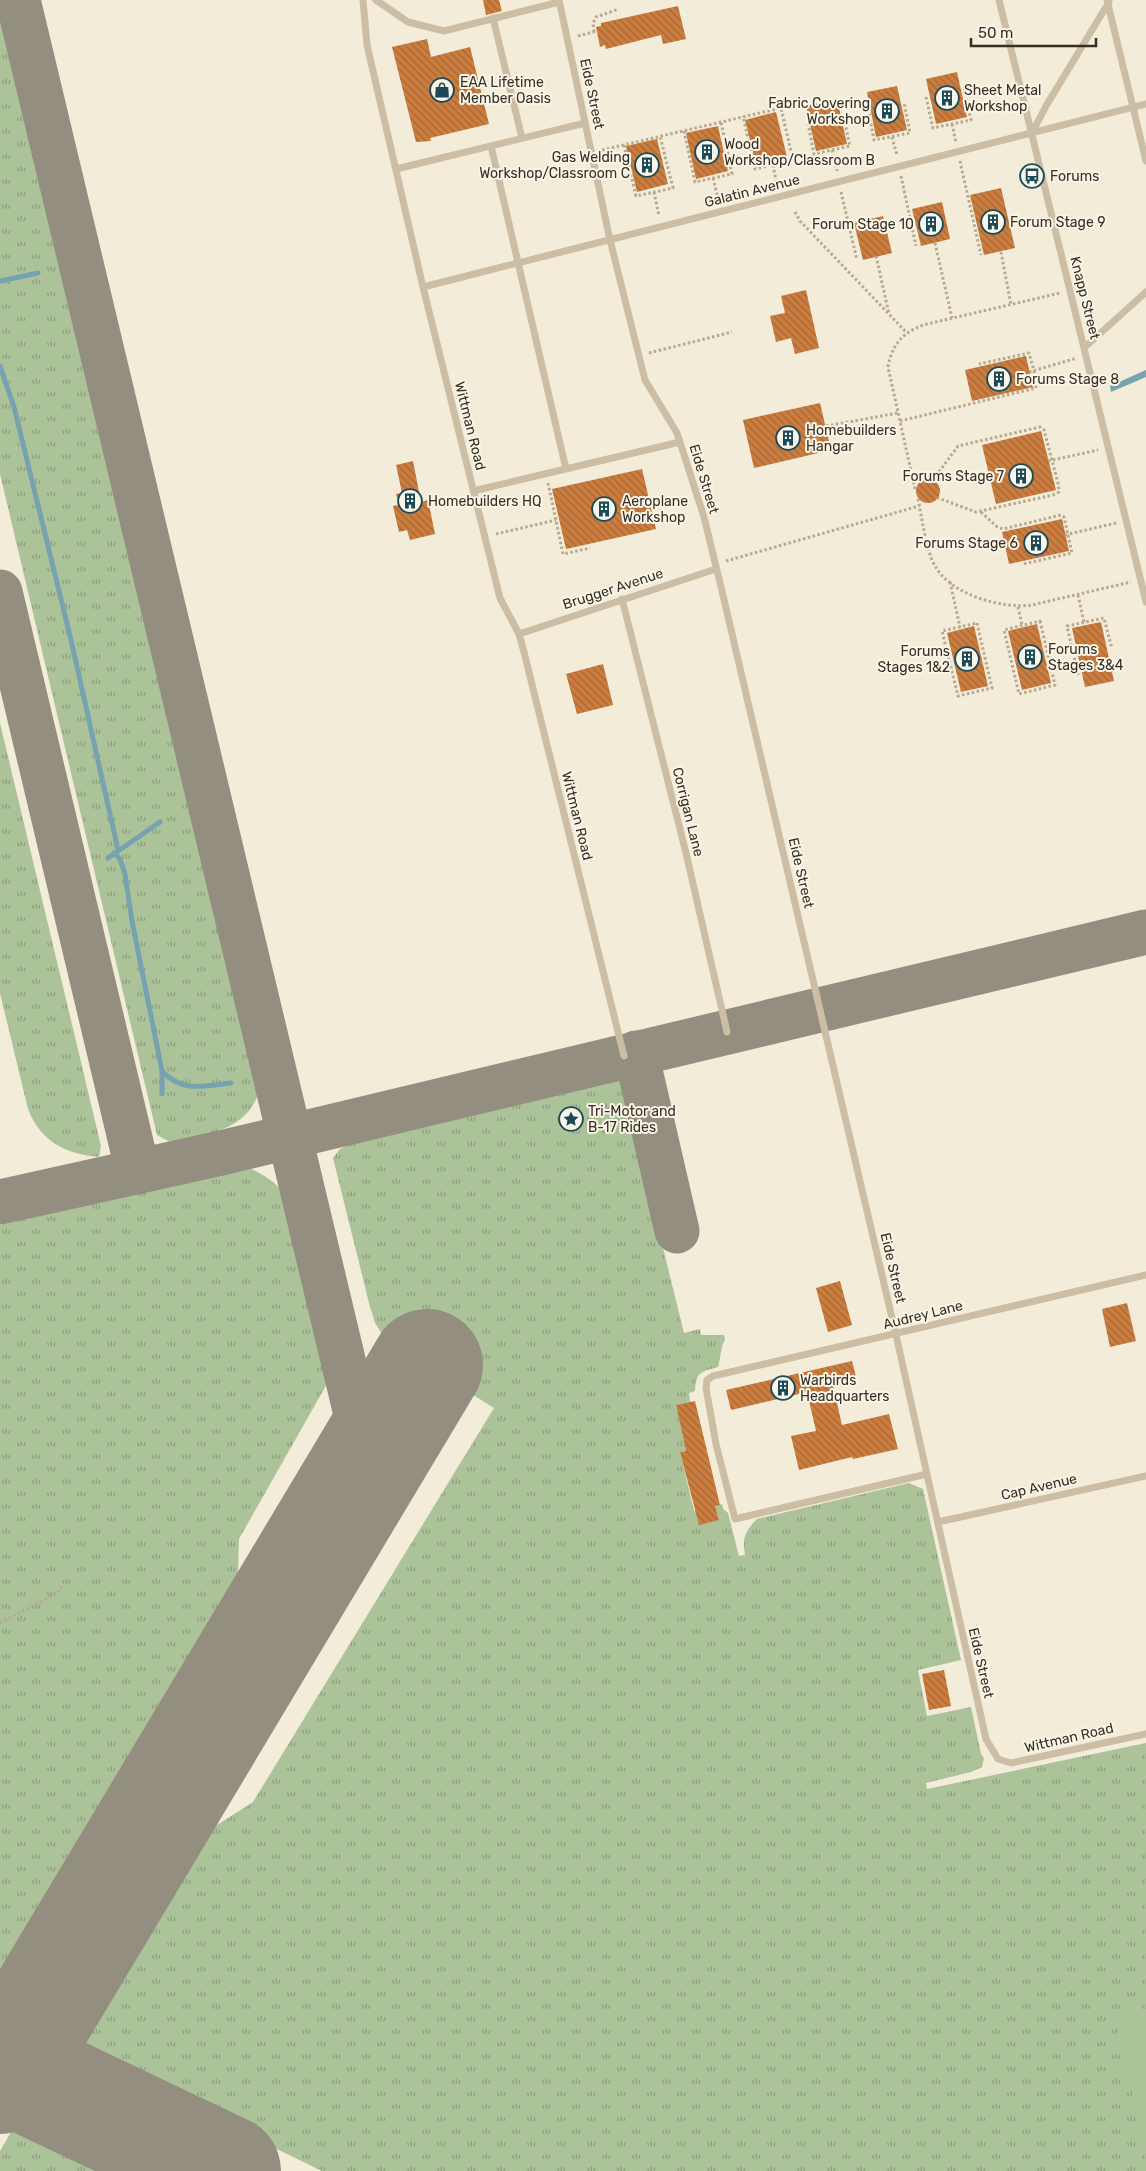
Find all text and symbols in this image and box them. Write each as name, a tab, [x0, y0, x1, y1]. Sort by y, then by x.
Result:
scale bar	[971, 15, 1096, 47]
text: 50 m	[978, 24, 1013, 42]
street label: Eide Street	[576, 57, 608, 131]
place label: EAA Lifetime Member Oasis	[460, 74, 551, 107]
shop icon: EAA Lifetime Member Oasis	[429, 77, 455, 103]
place label: Sheet Metal Workshop	[964, 82, 1041, 115]
building icon: Sheet Metal Workshop	[934, 85, 960, 111]
place label: Fabric Covering Workshop	[768, 95, 870, 128]
building icon: Fabric Covering Workshop	[874, 98, 900, 124]
place label: Wood Workshop/Classroom B	[724, 136, 875, 169]
building icon: Wood Workshop/Classroom B	[694, 139, 720, 165]
place label: Gas Welding Workshop/Classroom C	[479, 149, 630, 182]
building icon: Gas Welding Workshop/Classroom C	[634, 152, 660, 178]
bus stop icon: Forums	[1019, 163, 1045, 189]
place label: Forums	[1050, 168, 1099, 185]
street label: Galatin Avenue	[703, 171, 802, 211]
building icon: Forum Stage 9	[980, 209, 1006, 235]
building icon: Forum Stage 10	[918, 211, 944, 237]
place label: Forum Stage 9	[1010, 214, 1106, 231]
place label: Forum Stage 10	[812, 216, 914, 233]
street label: Knapp Street	[1066, 255, 1104, 342]
building icon: Forums Stage 8	[986, 366, 1012, 392]
place label: Forums Stage 8	[1016, 371, 1119, 388]
street label: Wittman Road	[451, 380, 489, 472]
place label: Homebuilders Hangar	[806, 422, 897, 455]
building icon: Homebuilders Hangar	[775, 425, 801, 451]
street label: Eide Street	[685, 442, 723, 516]
building icon: Forums Stage 7	[1008, 463, 1034, 489]
place label: Forums Stage 7	[902, 468, 1004, 485]
building icon: Homebuilders HQ	[397, 488, 423, 514]
place label: Homebuilders HQ	[428, 493, 541, 510]
place label: Aeroplane Workshop	[622, 493, 688, 526]
building icon: Aeroplane Workshop	[591, 496, 617, 522]
building icon: Forums Stage 6	[1023, 530, 1049, 556]
place label: Forums Stage 6	[915, 535, 1018, 552]
street label: Brugger Avenue	[561, 565, 666, 613]
place label: Forums Stages 3&4	[1048, 641, 1124, 674]
place label: Forums Stages 1&2	[877, 643, 950, 676]
building icon: Forums Stages 3&4	[1017, 644, 1043, 670]
building icon: Forums Stages 1&2	[954, 646, 980, 672]
street label: Corrigan Lane	[669, 766, 707, 859]
street label: Wittman Road	[558, 770, 596, 862]
street label: Eide Street	[785, 836, 817, 910]
place label: Tri-Motor and B-17 Rides	[588, 1103, 676, 1136]
place icon: Tri-Motor and B-17 Rides	[558, 1106, 584, 1132]
street label: Eide Street	[877, 1231, 909, 1305]
street label: Audrey Lane	[881, 1297, 965, 1333]
place label: Warbirds Headquarters	[800, 1372, 890, 1405]
building icon: Warbirds Headquarters	[770, 1375, 796, 1401]
street label: Cap Avenue	[999, 1470, 1079, 1504]
street label: Eide Street	[965, 1626, 997, 1700]
street label: Wittman Road	[1023, 1720, 1115, 1756]

